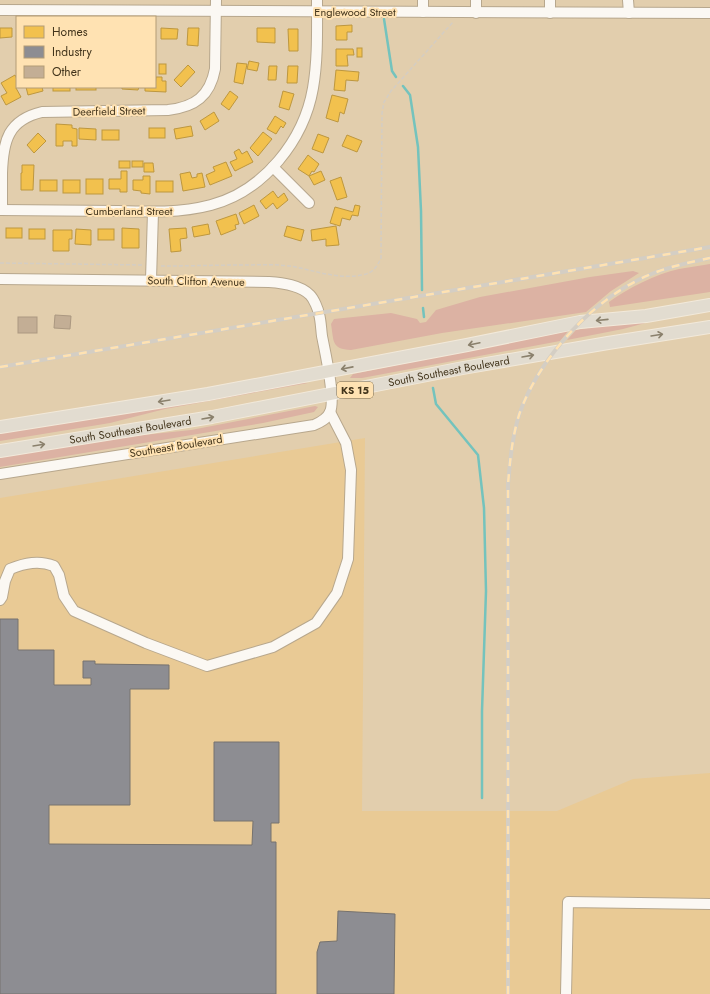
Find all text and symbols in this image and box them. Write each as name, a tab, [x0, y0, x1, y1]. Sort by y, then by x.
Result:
street label: Englewood Street	[314, 4, 396, 20]
legend	[16, 16, 156, 88]
text: Homes	[52, 23, 88, 41]
text: Industry	[52, 43, 93, 61]
text: Other	[52, 63, 82, 81]
street label: Deerfield Street	[73, 102, 146, 120]
street label: Cumberland Street	[85, 203, 173, 219]
street label: South Clifton Avenue	[147, 272, 245, 290]
one-way arrow	[596, 316, 609, 324]
one-way arrow	[650, 331, 663, 339]
one-way arrow	[468, 340, 481, 348]
street label: South Southeast Boulevard	[387, 352, 511, 390]
one-way arrow	[521, 352, 534, 360]
one-way arrow	[340, 364, 353, 372]
road number: KS 15	[337, 382, 373, 398]
one-way arrow	[157, 397, 170, 405]
one-way arrow	[201, 414, 214, 422]
street label: South Southeast Boulevard	[69, 415, 193, 447]
street label: Southeast Boulevard	[129, 432, 223, 460]
one-way arrow	[32, 441, 45, 449]

